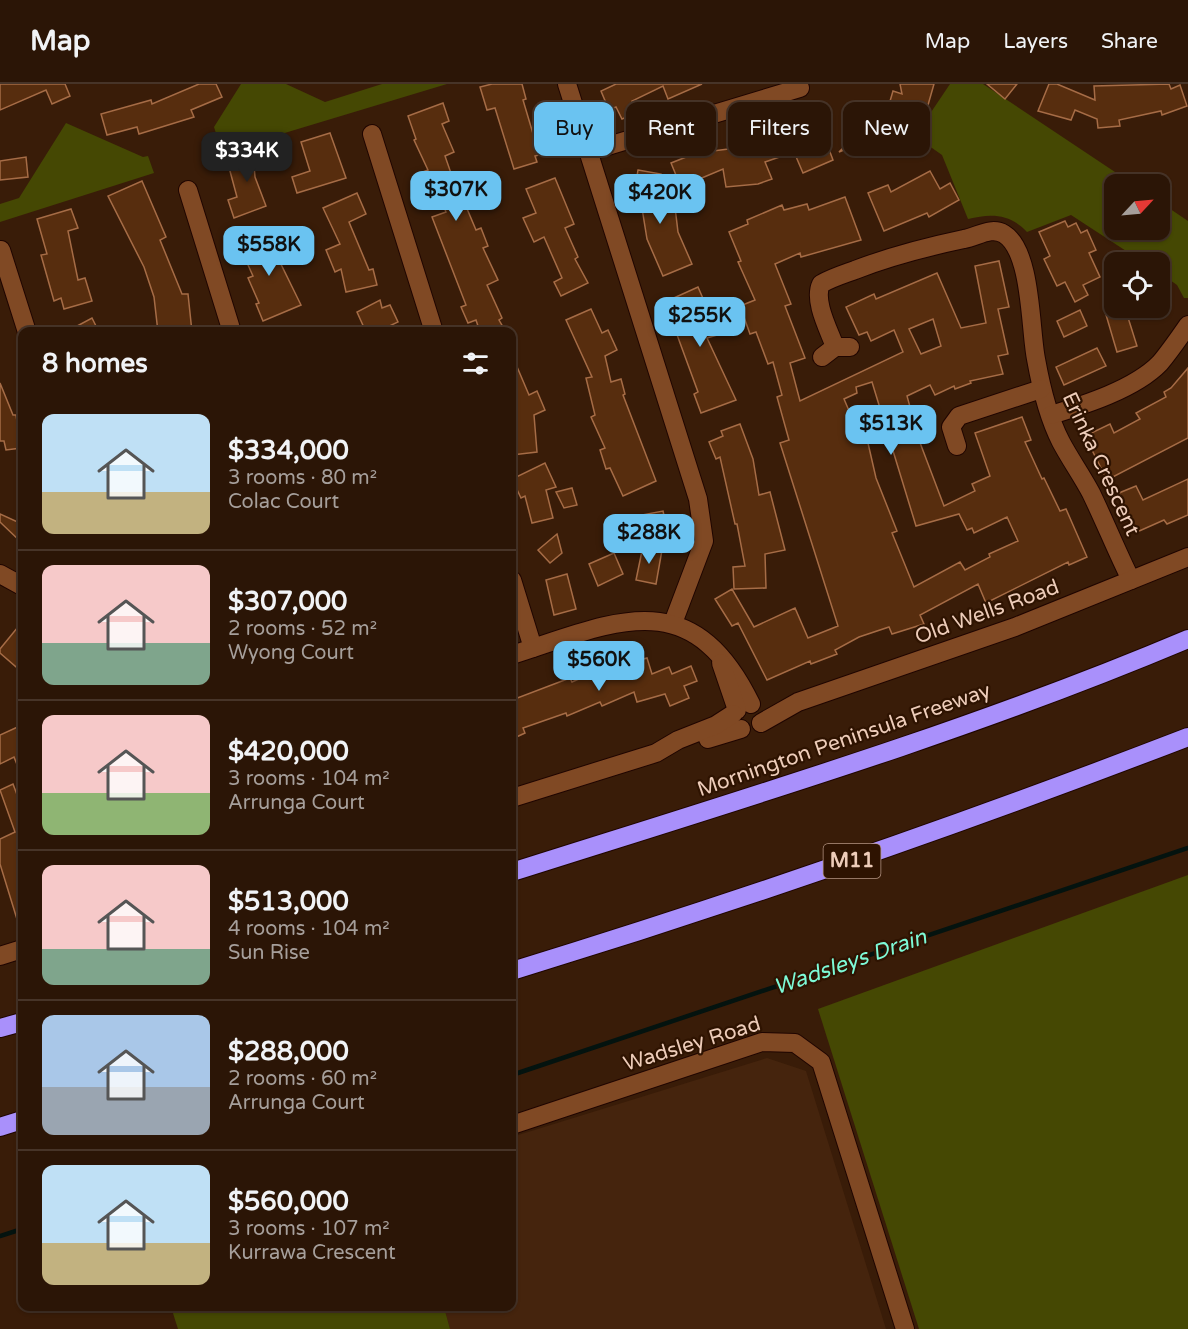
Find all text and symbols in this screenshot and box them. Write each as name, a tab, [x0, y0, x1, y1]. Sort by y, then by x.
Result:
text: Map	[30, 24, 90, 58]
text: Map	[925, 29, 970, 54]
text: Layers	[1003, 29, 1068, 54]
text: Share	[1101, 29, 1158, 54]
chip: Buy	[534, 102, 614, 156]
chip: Rent	[626, 102, 716, 156]
chip: Filters	[728, 102, 831, 156]
chip: New	[843, 102, 930, 156]
pin: $334K	[205, 132, 289, 183]
text: $334K	[215, 139, 279, 163]
pin: $307K	[414, 171, 498, 222]
pin: $420K	[618, 174, 702, 225]
north arrow	[1104, 174, 1170, 240]
map controls	[1104, 174, 1170, 318]
text: $307K	[424, 178, 488, 202]
text: $420K	[628, 181, 692, 205]
pin: $558K	[227, 226, 311, 277]
text: $558K	[237, 233, 301, 257]
button: locate	[1104, 252, 1170, 318]
pin: $255K	[658, 297, 742, 348]
text: $255K	[668, 304, 732, 328]
icon: filters	[459, 347, 492, 380]
text: 8 homes	[42, 348, 148, 379]
street label: Erinka Crescent	[1057, 388, 1145, 540]
pin: $513K	[849, 405, 933, 456]
text: $513K	[859, 412, 923, 436]
text: $334,000	[228, 435, 349, 466]
icon: home	[90, 438, 162, 510]
text: 3 rooms · 80 m²	[228, 466, 377, 490]
text: Colac Court	[228, 490, 339, 514]
pin: $288K	[607, 514, 691, 565]
text: $288K	[617, 521, 681, 545]
street label: Old Wells Road	[911, 574, 1063, 650]
text: $307,000	[228, 586, 347, 617]
icon: home	[90, 589, 162, 661]
text: 2 rooms · 52 m²	[228, 617, 377, 641]
text: Wyong Court	[228, 641, 354, 665]
pin: $560K	[557, 641, 641, 692]
text: $560K	[567, 648, 631, 672]
street label: Mornington Peninsula Freeway	[694, 678, 994, 802]
text: $420,000	[228, 736, 349, 767]
icon: home	[90, 739, 162, 811]
text: 3 rooms · 104 m²	[228, 767, 390, 791]
text: Arrunga Court	[228, 791, 365, 815]
road number: M11	[824, 844, 880, 878]
text: $513,000	[228, 886, 349, 917]
icon: home	[90, 889, 162, 961]
text: 4 rooms · 104 m²	[228, 917, 390, 941]
water label: Wadsleys Drain	[770, 923, 930, 1000]
text: Sun Rise	[228, 941, 310, 965]
street label: Wadsley Road	[620, 1011, 764, 1077]
text: $288,000	[228, 1036, 349, 1067]
icon: home	[90, 1039, 162, 1111]
text: 2 rooms · 60 m²	[228, 1067, 377, 1091]
text: Arrunga Court	[228, 1091, 365, 1115]
text: $560,000	[228, 1186, 349, 1217]
icon: home	[90, 1189, 162, 1261]
text: 3 rooms · 107 m²	[228, 1217, 390, 1241]
text: Kurrawa Crescent	[228, 1241, 396, 1265]

